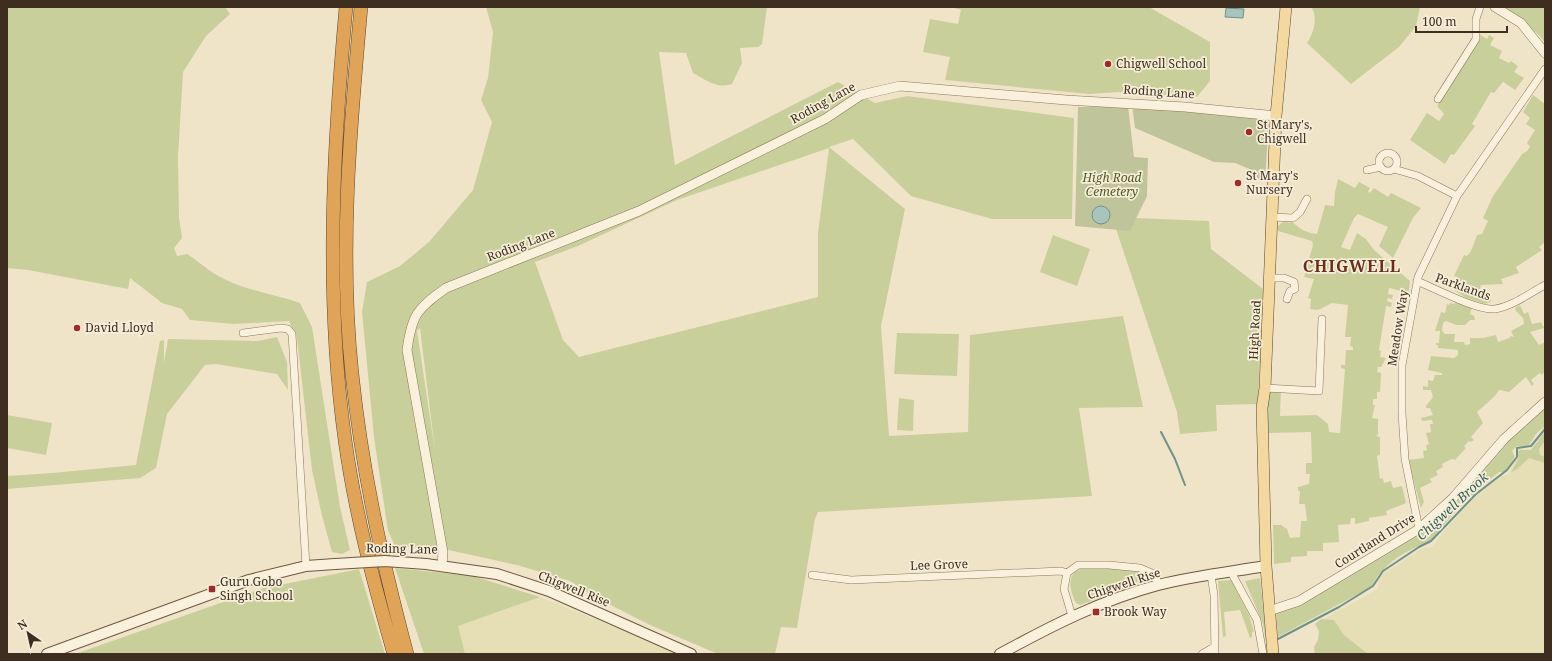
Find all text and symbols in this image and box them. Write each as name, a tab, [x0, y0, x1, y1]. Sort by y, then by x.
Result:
scale bar	[1416, 8, 1507, 34]
text: 100 m	[1422, 13, 1457, 30]
place label: Chigwell School	[1116, 55, 1207, 72]
marker: Chigwell School	[1103, 59, 1113, 69]
street label: Roding Lane	[787, 78, 858, 127]
street label: Roding Lane	[1123, 81, 1195, 102]
place label: St Mary's, Chigwell	[1257, 116, 1312, 147]
marker: St Mary's, Chigwell	[1244, 127, 1254, 137]
place label: St Mary's Nursery	[1246, 167, 1298, 198]
park label: High Road Cemetery	[1082, 169, 1141, 200]
marker: St Mary's Nursery	[1233, 178, 1243, 188]
street label: Roding Lane	[484, 224, 557, 265]
district label: CHIGWELL	[1303, 255, 1401, 277]
street label: Parklands	[1433, 269, 1493, 304]
street label: Meadow Way	[1383, 288, 1412, 367]
street label: High Road	[1244, 299, 1265, 360]
place label: David Lloyd	[85, 319, 154, 336]
marker: David Lloyd	[72, 323, 82, 333]
water label: Chigwell Brook	[1412, 468, 1492, 544]
street label: Courtland Drive	[1331, 509, 1418, 572]
street label: Roding Lane	[366, 539, 438, 558]
street label: Lee Grove	[910, 555, 968, 574]
street label: Chigwell Rise	[1085, 564, 1163, 603]
street label: Chigwell Rise	[536, 566, 613, 611]
place label: Guru Gobo Singh School	[220, 573, 293, 604]
marker: Guru Gobo Singh School	[207, 584, 217, 594]
place label: Brook Way	[1104, 603, 1167, 620]
marker: Brook Way	[1091, 607, 1101, 617]
north arrow	[8, 613, 48, 653]
text: N	[14, 615, 30, 633]

